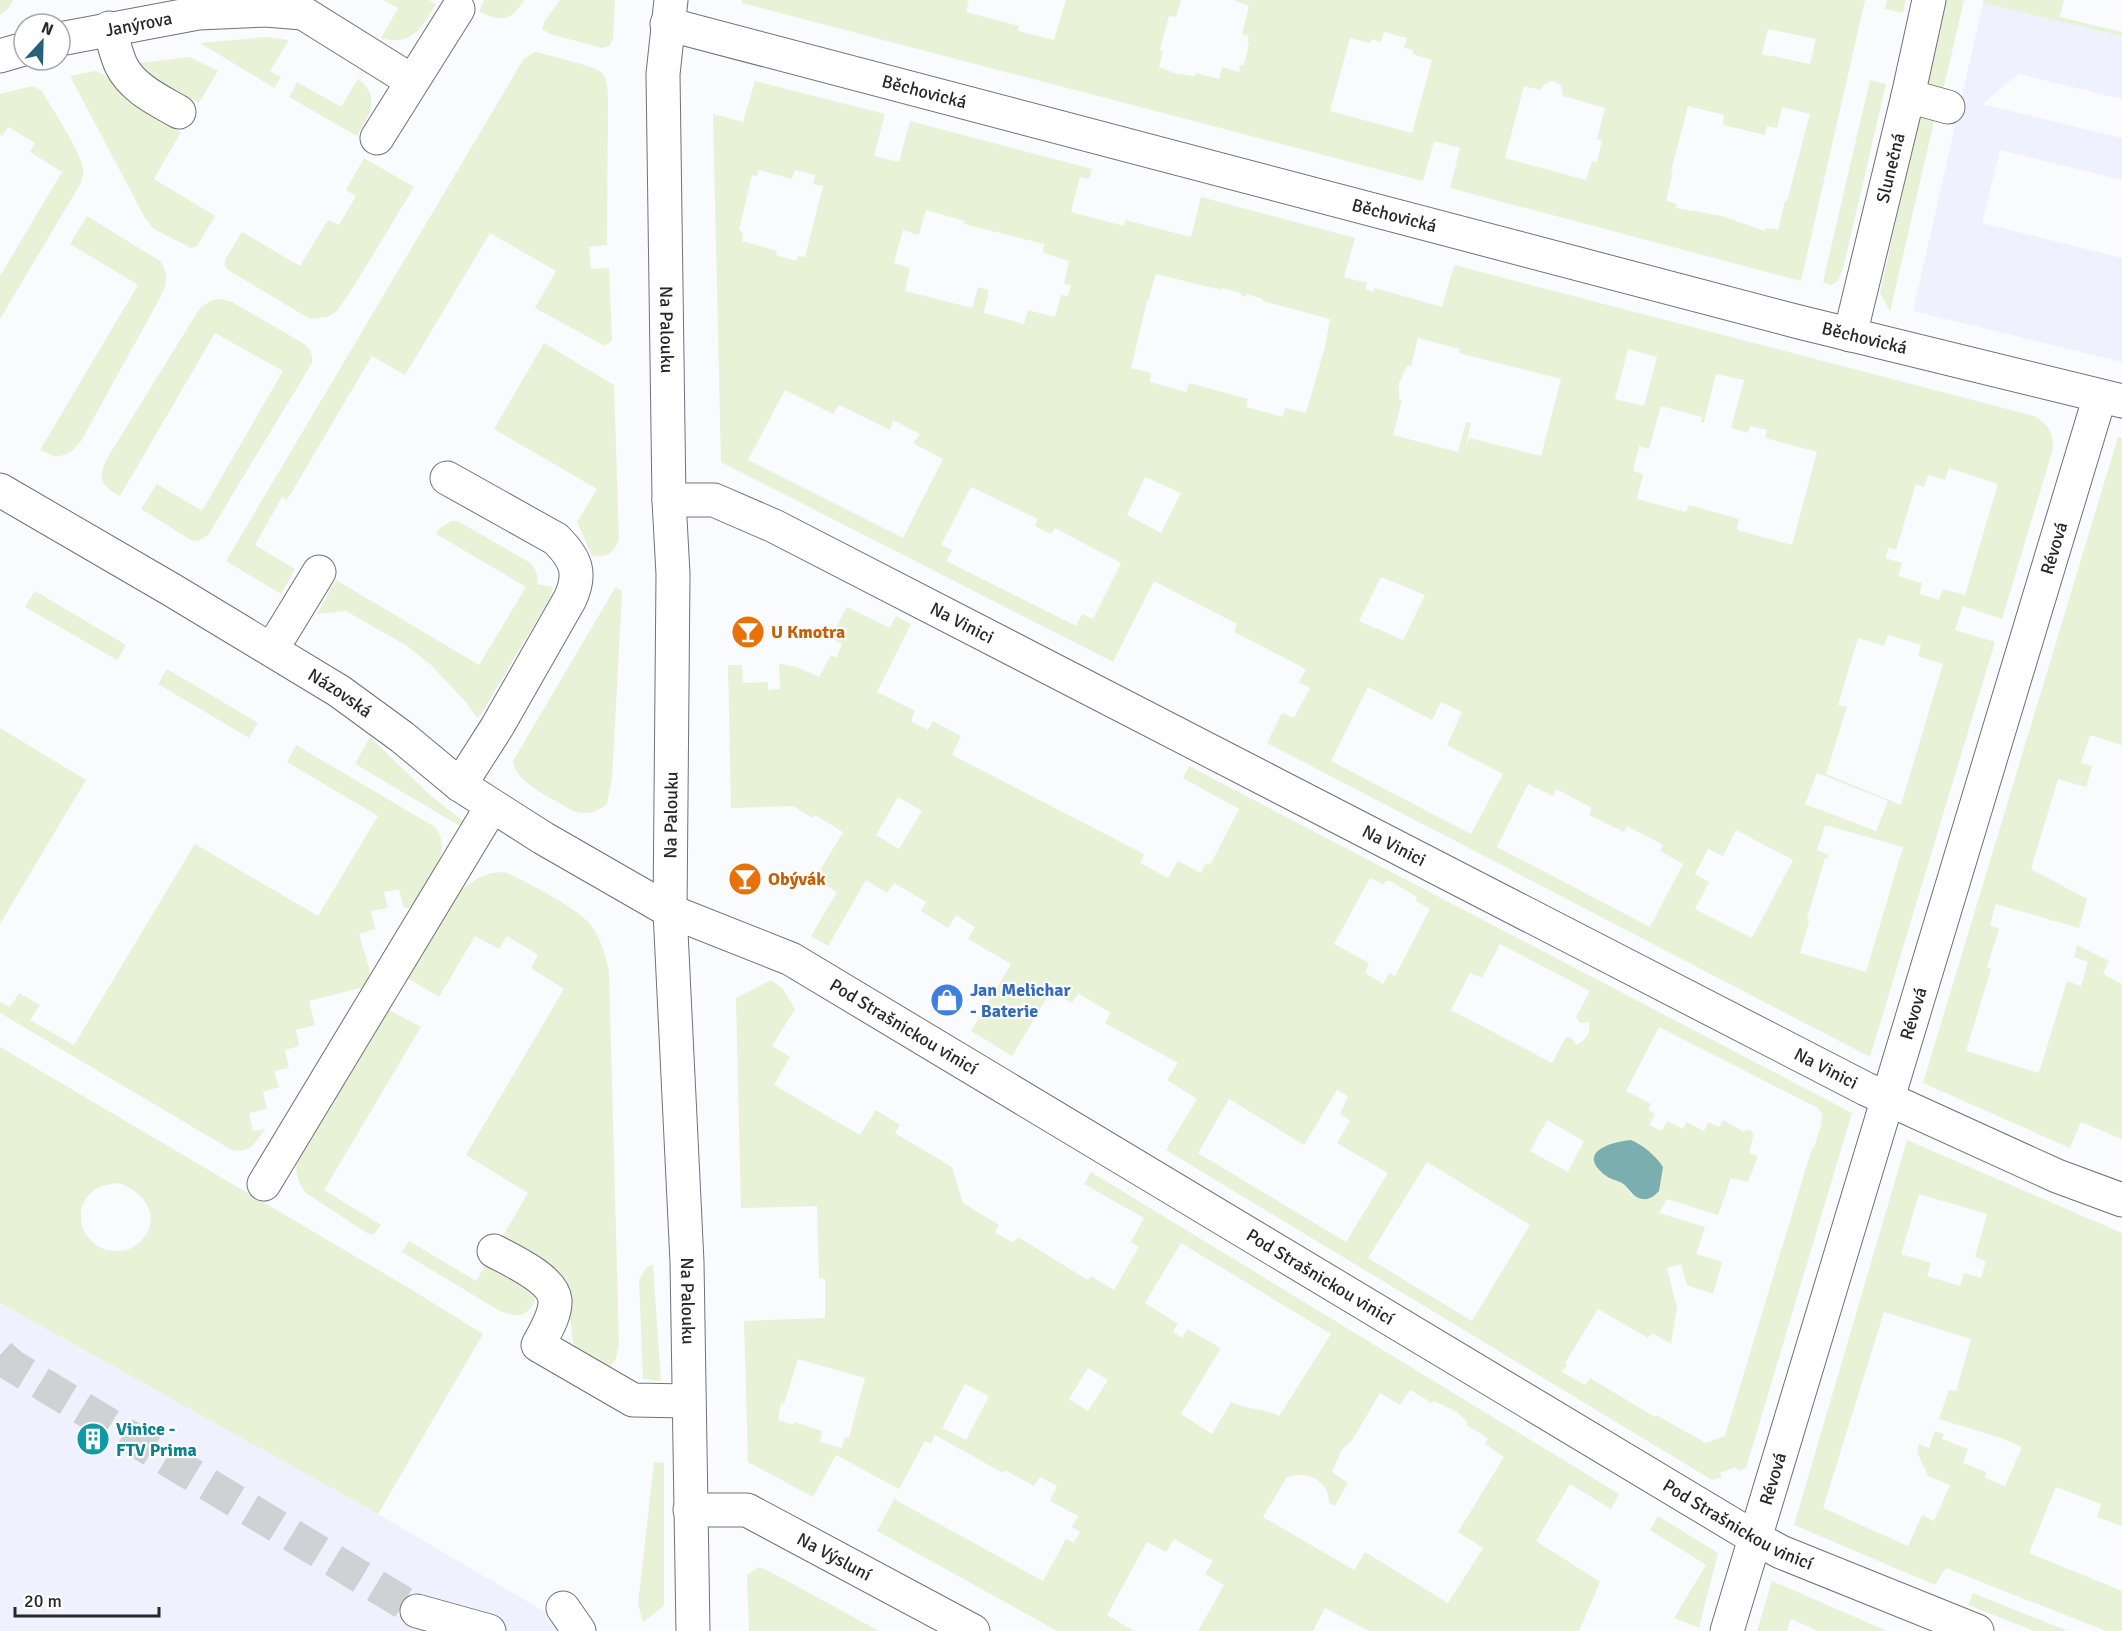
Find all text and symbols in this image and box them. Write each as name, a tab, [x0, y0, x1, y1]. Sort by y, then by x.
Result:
street label: Janýrova	[103, 7, 174, 41]
north arrow	[12, 12, 72, 72]
text: N	[38, 18, 56, 40]
street label: Běchovická	[879, 70, 969, 113]
street label: Slunečná	[1871, 131, 1910, 205]
street label: Běchovická	[1349, 194, 1439, 237]
street label: Na Palouku	[655, 286, 678, 373]
street label: Běchovická	[1820, 317, 1909, 359]
street label: Révová	[2036, 519, 2072, 577]
street label: Na Vinici	[926, 597, 998, 649]
bar icon: U Kmotra	[730, 614, 766, 650]
place label: U Kmotra	[771, 621, 845, 643]
street label: Názovská	[304, 664, 376, 722]
street label: Na Palouku	[659, 771, 683, 859]
street label: Na Vinici	[1358, 820, 1430, 871]
bar icon: Obývák	[727, 861, 763, 897]
place label: Obývák	[768, 868, 826, 890]
street label: Pod Strašnickou vinicí	[826, 974, 982, 1080]
place label: Jan Melichar - Baterie	[970, 979, 1071, 1022]
shop icon: Jan Melichar - Baterie	[929, 982, 965, 1018]
street label: Révová	[1895, 985, 1932, 1042]
street label: Na Vinici	[1790, 1043, 1862, 1094]
street label: Pod Strašnickou vinicí	[1242, 1224, 1398, 1330]
street label: Na Palouku	[676, 1257, 699, 1345]
place label: Vinice - FTV Prima	[116, 1418, 197, 1461]
building icon: Vinice - FTV Prima	[75, 1421, 111, 1457]
street label: Révová	[1755, 1450, 1791, 1508]
street label: Pod Strašnickou vinicí	[1659, 1474, 1817, 1575]
street label: Na Výsluní	[793, 1528, 875, 1586]
scale bar	[15, 1580, 159, 1618]
text: 20 m	[24, 1590, 62, 1612]

